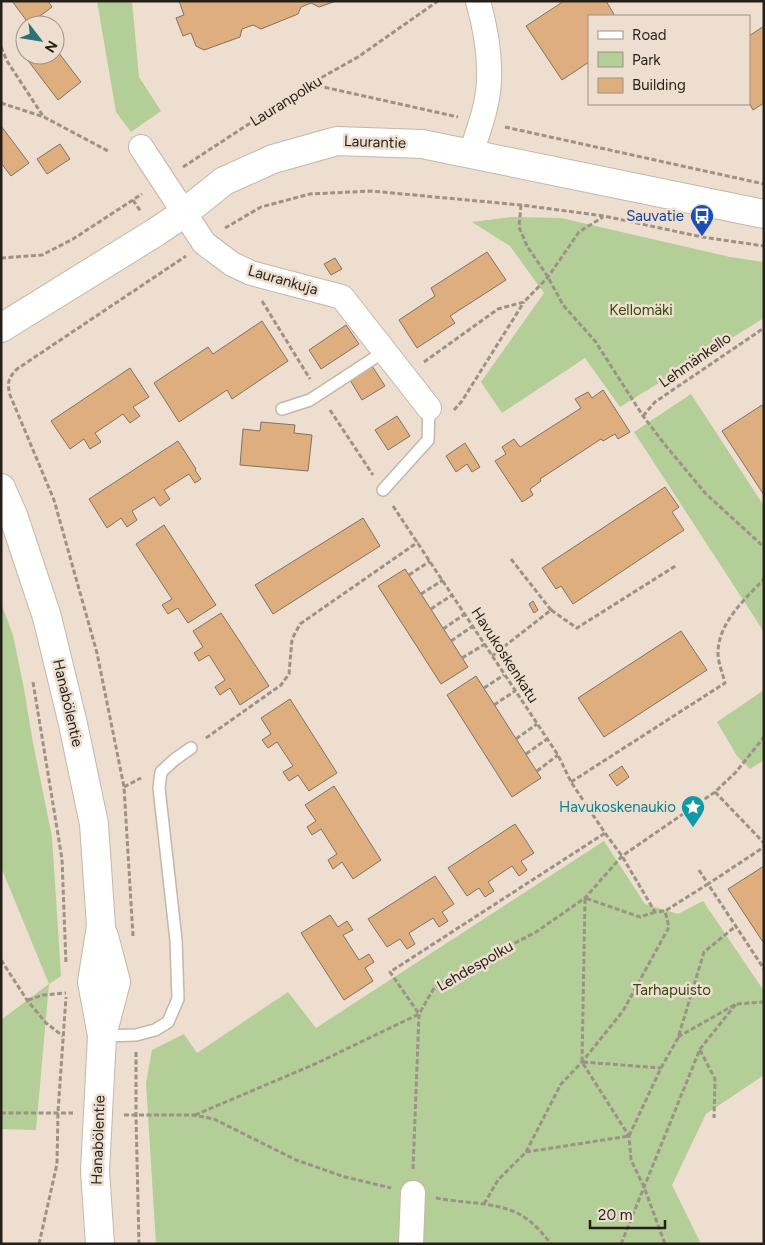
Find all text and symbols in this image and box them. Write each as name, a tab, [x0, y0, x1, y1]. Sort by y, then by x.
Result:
north arrow	[15, 15, 65, 65]
legend	[588, 15, 750, 105]
text: Road	[632, 26, 667, 44]
text: N	[41, 37, 61, 55]
text: Park	[632, 51, 661, 69]
street label: Lauranpolku	[247, 72, 325, 130]
text: Building	[632, 76, 686, 94]
street label: Laurantie	[344, 132, 406, 152]
bus stop icon: Sauvatie	[689, 203, 715, 237]
place label: Sauvatie	[626, 207, 684, 225]
street label: Laurankuja	[246, 261, 320, 299]
park label: Kellomäki	[609, 301, 673, 319]
street label: Lehmänkello	[656, 328, 735, 391]
street label: Havukoskenkatu	[467, 604, 543, 706]
street label: Hanabölentie	[49, 657, 87, 749]
place icon: Havukoskenaukio	[680, 794, 706, 828]
place label: Havukoskenaukio	[559, 798, 676, 816]
street label: Lehdespolku	[434, 937, 516, 995]
park label: Tarhapuisto	[633, 981, 711, 999]
street label: Hanabölentie	[87, 1095, 109, 1185]
scale bar	[590, 1198, 665, 1230]
text: 20 m	[598, 1206, 632, 1224]

